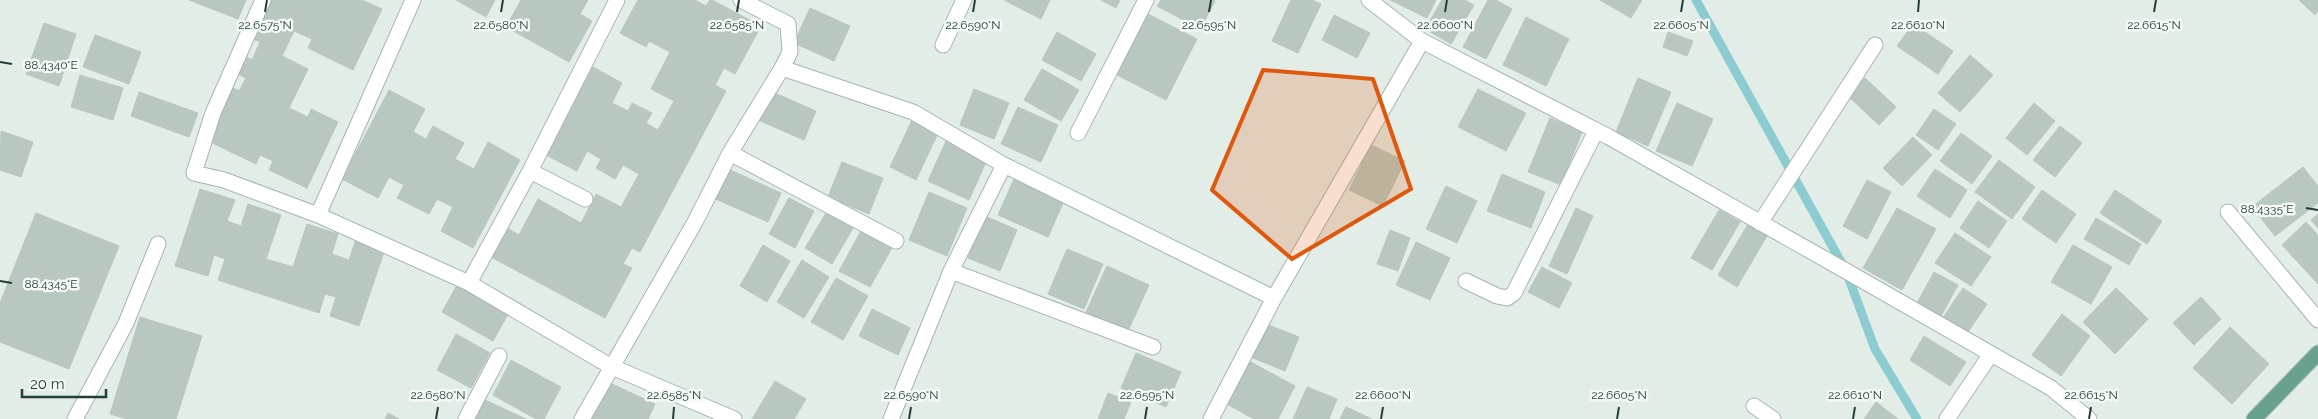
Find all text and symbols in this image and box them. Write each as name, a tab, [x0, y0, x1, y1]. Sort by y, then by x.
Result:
text: 22.6575°N	[238, 18, 292, 32]
text: 22.6580°N	[473, 18, 529, 32]
text: 22.6585°N	[710, 18, 764, 32]
text: 22.6590°N	[945, 18, 1001, 32]
text: 22.6595°N	[1182, 18, 1236, 32]
text: 22.6600°N	[1417, 18, 1473, 32]
text: 22.6605°N	[1653, 18, 1709, 32]
text: 22.6610°N	[1891, 18, 1945, 32]
text: 22.6615°N	[2127, 18, 2181, 32]
text: 88.4340°E	[24, 58, 78, 72]
text: 88.4335°E	[2241, 202, 2293, 216]
text: 88.4345°E	[24, 277, 78, 291]
scale bar	[22, 366, 106, 398]
text: 20 m	[30, 375, 65, 393]
text: 22.6580°N	[410, 388, 466, 402]
text: 22.6585°N	[647, 388, 701, 402]
text: 22.6590°N	[883, 388, 939, 402]
text: 22.6595°N	[1120, 388, 1174, 402]
text: 22.6600°N	[1355, 388, 1411, 402]
text: 22.6605°N	[1591, 388, 1647, 402]
text: 22.6610°N	[1828, 388, 1882, 402]
text: 22.6615°N	[2064, 388, 2118, 402]

